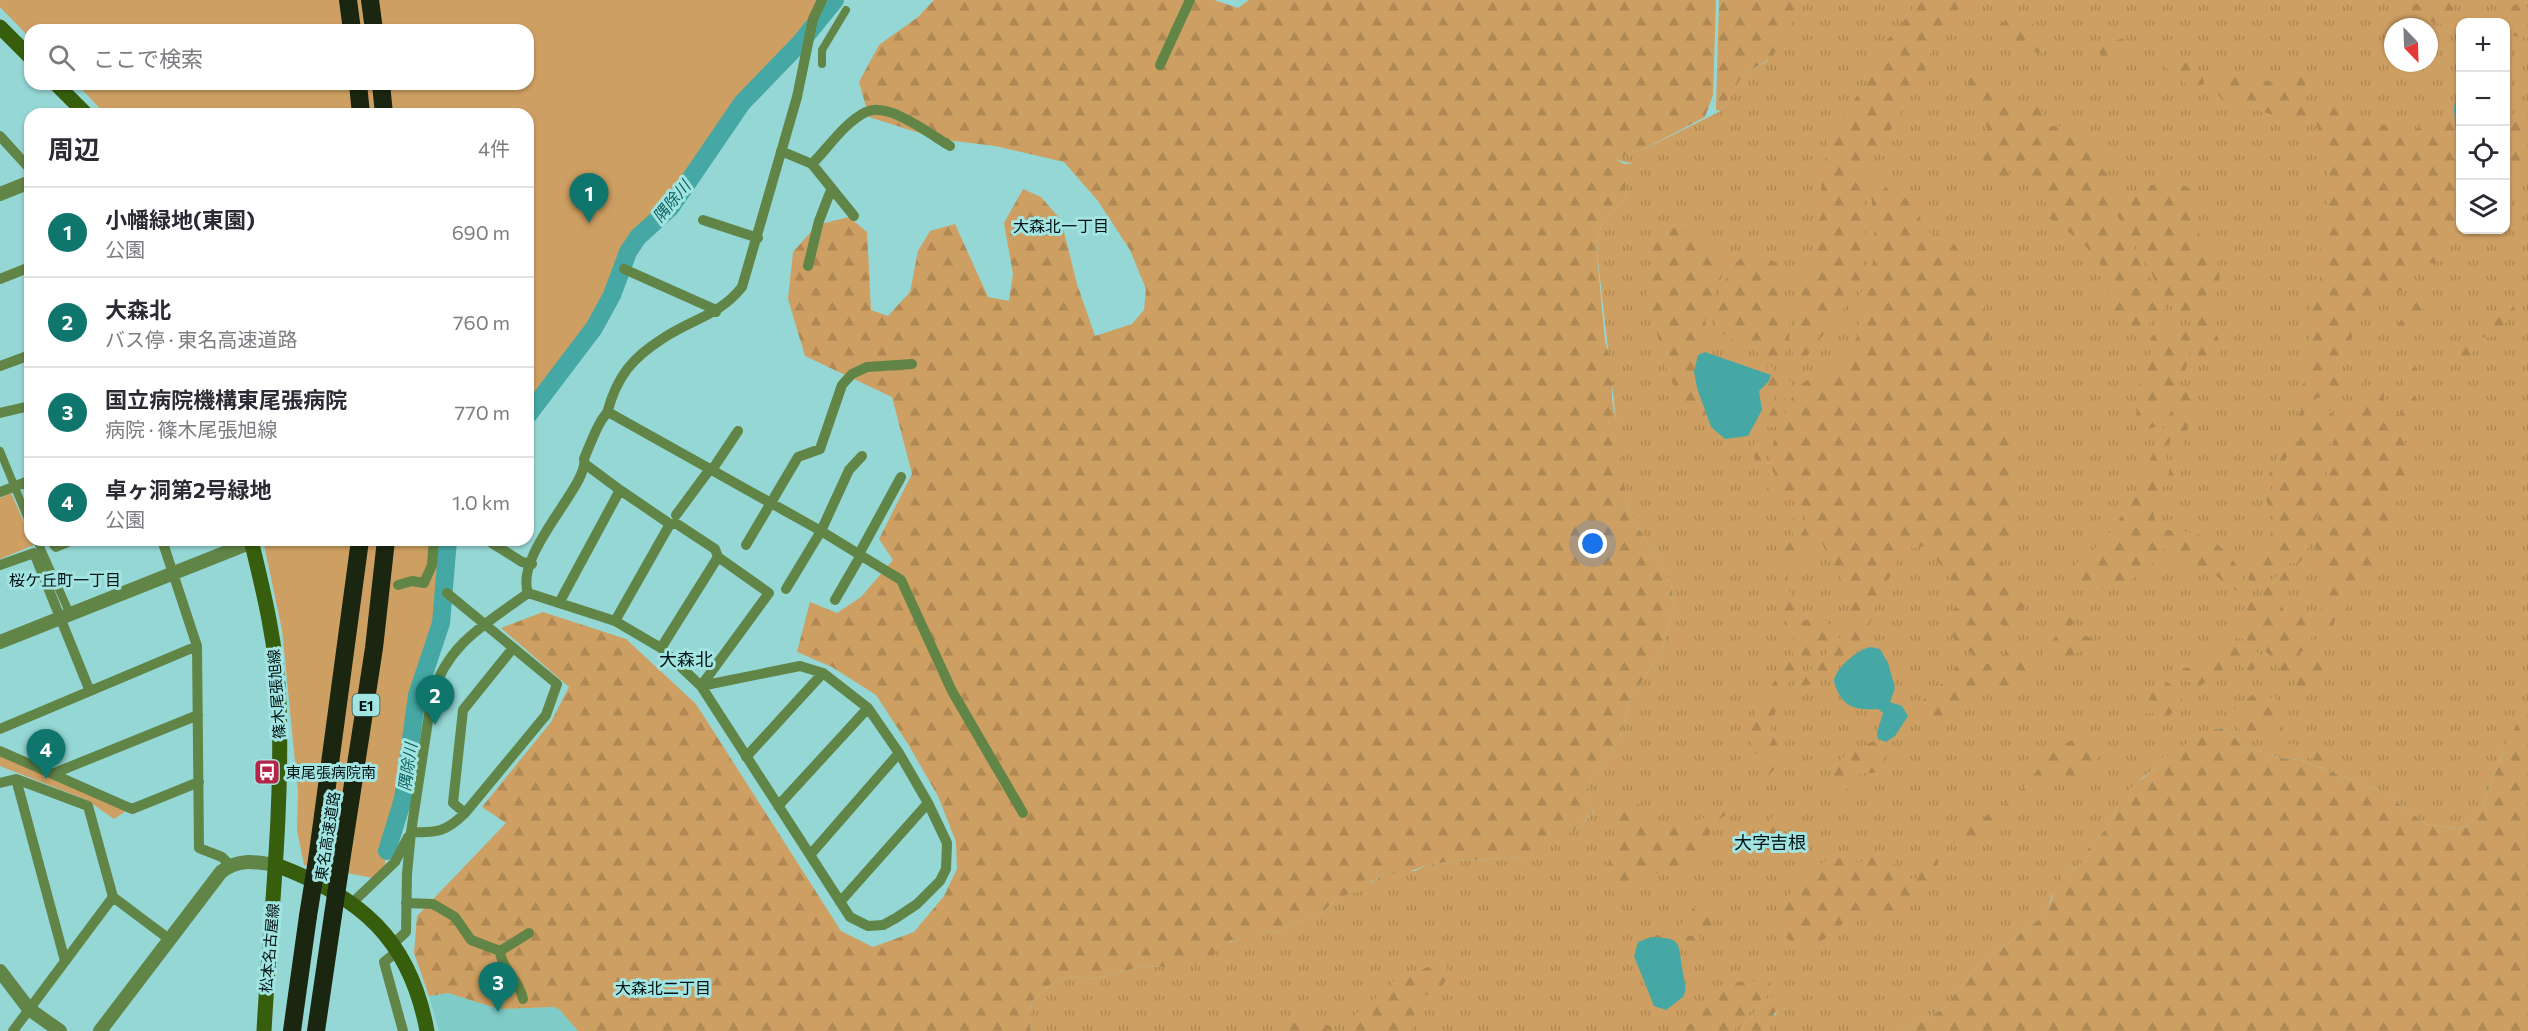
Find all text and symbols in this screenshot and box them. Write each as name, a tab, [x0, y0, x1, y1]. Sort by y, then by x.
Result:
north arrow	[2384, 18, 2438, 72]
map controls	[2456, 18, 2510, 234]
button: +	[2456, 18, 2510, 72]
search box	[24, 24, 534, 90]
icon: search	[45, 41, 78, 74]
text: ここで検索	[93, 45, 203, 72]
button: −	[2456, 72, 2510, 126]
button: locate	[2456, 126, 2510, 180]
text: 周辺	[48, 133, 100, 164]
text: 4件	[478, 136, 510, 160]
pin: 1	[570, 174, 608, 223]
water label: 隅除川	[648, 175, 695, 225]
button: layers	[2456, 180, 2510, 234]
text: 小幡緑地(東園)	[105, 206, 255, 233]
district label: 大森北一丁目	[1013, 216, 1109, 235]
text: 1	[63, 220, 72, 244]
text: 690 m	[452, 220, 510, 244]
text: 公園	[105, 237, 145, 261]
text: 大森北	[105, 296, 171, 323]
text: 2	[62, 310, 73, 334]
text: 760 m	[453, 310, 510, 334]
text: バス停 · 東名高速道路	[105, 327, 297, 351]
text: 国立病院機構東尾張病院	[105, 386, 347, 413]
text: 3	[62, 400, 73, 424]
text: 770 m	[455, 400, 510, 424]
text: 病院 · 篠木尾張旭線	[105, 417, 277, 441]
text: 卓ヶ洞第2号緑地	[105, 476, 272, 503]
text: 4	[61, 490, 74, 514]
text: 1.0 km	[452, 490, 510, 514]
text: 公園	[105, 507, 145, 531]
your location	[1578, 529, 1607, 558]
district label: 桜ケ丘町一丁目	[9, 570, 121, 589]
street label: 篠木尾張旭線	[264, 648, 288, 740]
district label: 大森北	[659, 648, 713, 670]
pin: 2	[416, 676, 454, 725]
road number: E1	[352, 694, 380, 716]
pin: 4	[26, 730, 66, 779]
water label: 隅除川	[394, 740, 420, 792]
bus stop icon: 東尾張病院南	[252, 757, 282, 787]
place label: 東尾張病院南	[286, 763, 376, 781]
street label: 東名高速道路	[311, 790, 343, 882]
district label: 大字吉根	[1734, 831, 1806, 853]
street label: 松本名古屋線	[256, 902, 282, 994]
pin: 3	[478, 962, 518, 1012]
district label: 大森北二丁目	[615, 978, 711, 997]

